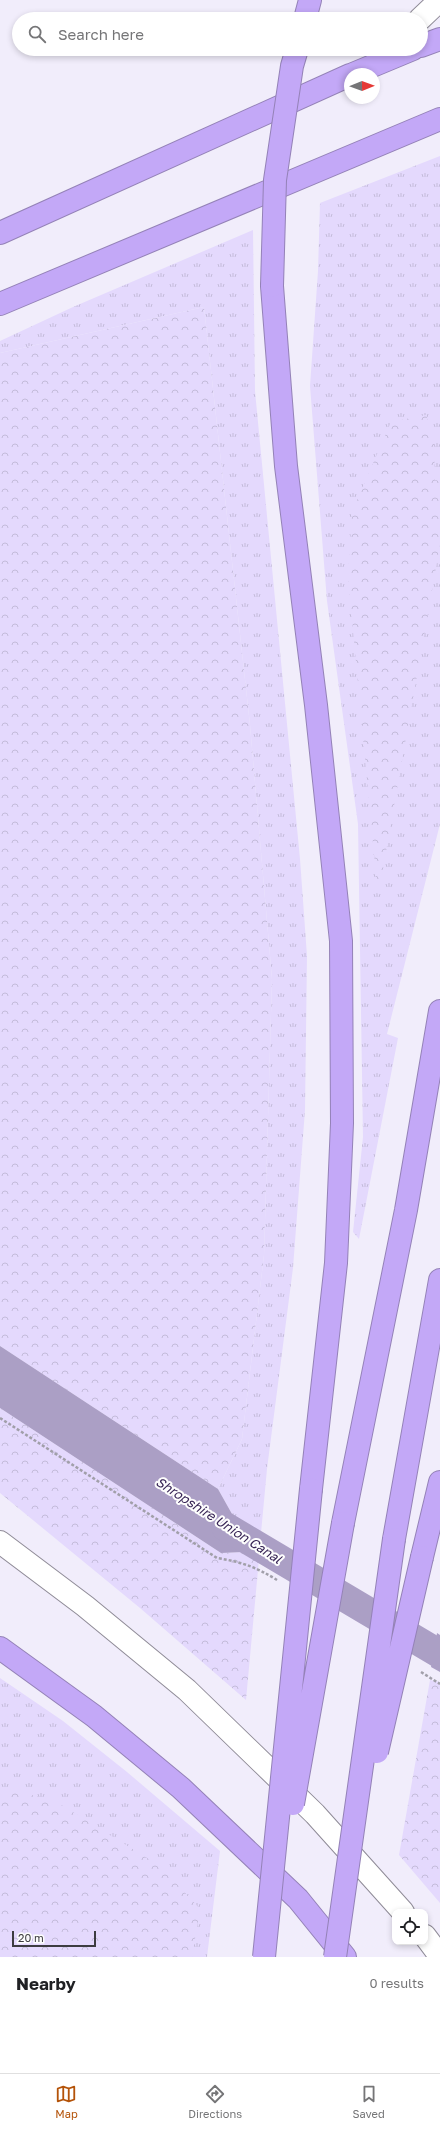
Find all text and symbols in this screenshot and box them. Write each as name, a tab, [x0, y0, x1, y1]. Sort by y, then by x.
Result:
search box	[12, 12, 428, 56]
icon: search	[26, 23, 48, 45]
text: Search here	[58, 25, 144, 43]
north arrow	[344, 68, 380, 104]
water label: Shropshire Union Canal	[153, 1473, 286, 1567]
map controls	[392, 1909, 428, 1945]
button: locate	[392, 1909, 428, 1945]
scale bar	[12, 1929, 96, 1948]
text: 20 m	[18, 1931, 44, 1944]
text: Nearby	[16, 1973, 76, 1994]
text: 0 results	[369, 1975, 424, 1991]
tab: Map	[55, 2083, 78, 2120]
tab: Directions	[188, 2083, 242, 2120]
tab: Saved	[353, 2083, 385, 2120]

